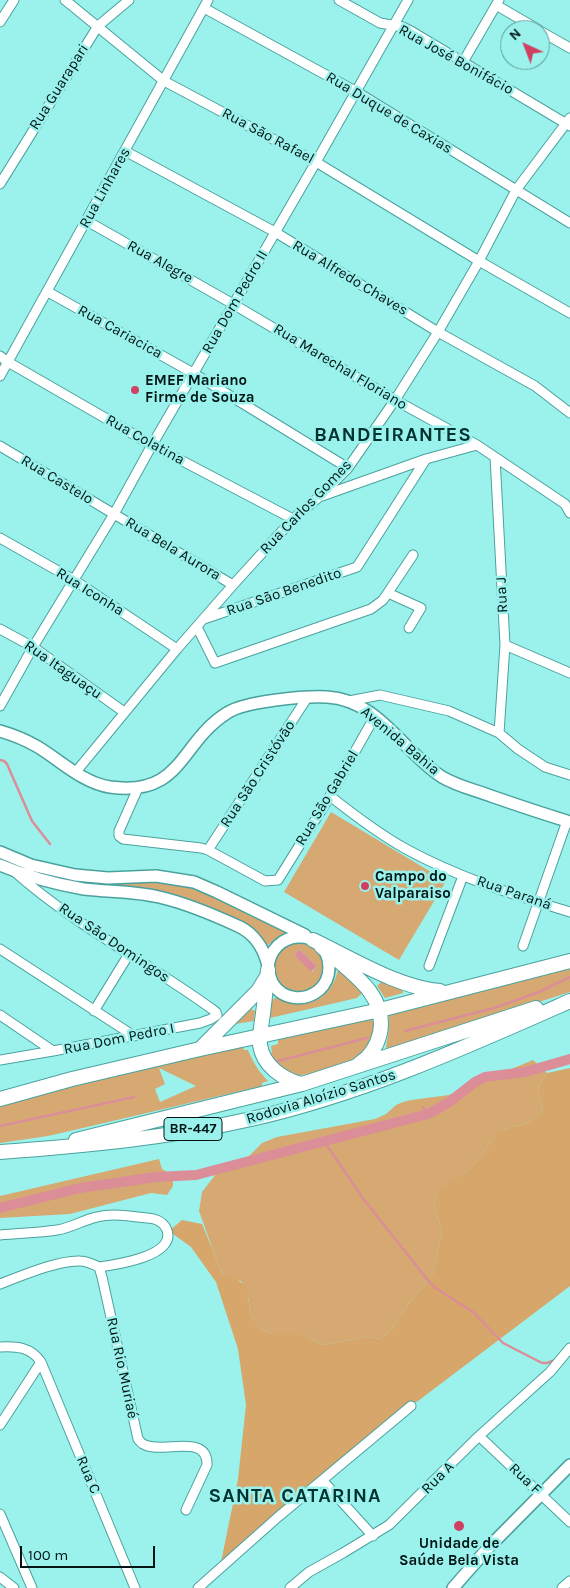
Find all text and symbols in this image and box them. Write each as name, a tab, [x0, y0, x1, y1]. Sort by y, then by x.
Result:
north arrow	[500, 20, 550, 70]
street label: Rua José Bonifácio	[396, 21, 516, 99]
text: N	[506, 25, 525, 44]
street label: Rua Guarapari	[25, 41, 93, 133]
street label: Rua Duque de Caxias	[323, 68, 455, 158]
street label: Rua São Rafael	[219, 104, 317, 168]
street label: Rua Linhares	[76, 145, 134, 231]
street label: Rua Alfredo Chaves	[289, 236, 411, 320]
street label: Rua Alegre	[124, 237, 196, 287]
street label: Rua Dom Pedro II	[198, 247, 272, 357]
street label: Rua Cariacica	[75, 301, 165, 363]
street label: Rua Marechal Floriano	[270, 320, 410, 414]
place label: EMEF Mariano Firme de Souza	[145, 372, 255, 407]
marker: EMEF Mariano Firme de Souza	[129, 384, 141, 396]
street label: Rua Colatina	[102, 411, 188, 469]
district label: BANDEIRANTES	[312, 423, 474, 447]
street label: Rua Castelo	[18, 451, 96, 509]
street label: Rua Carlos Gomes	[256, 456, 356, 558]
street label: Rua Bela Aurora	[122, 513, 224, 585]
street label: Rua Iconha	[53, 564, 127, 620]
street label: Rua São Benedito	[224, 564, 344, 620]
street label: Rua J	[492, 576, 512, 614]
street label: Rua Itaguaçu	[21, 637, 105, 703]
street label: Avenida Bahia	[357, 703, 443, 779]
street label: Rua São Cristóvão	[217, 717, 299, 831]
street label: Rua São Gabriel	[292, 747, 362, 849]
place label: Campo do Valparaiso	[375, 868, 451, 903]
street label: Rua Paraná	[474, 872, 554, 914]
marker: Campo do Valparaiso	[359, 880, 371, 892]
street label: Rua São Domingos	[55, 899, 173, 987]
street label: Rua Dom Pedro I	[62, 1019, 176, 1059]
street label: Rodovia Aloízio Santos	[244, 1066, 398, 1128]
road number: BR-447	[164, 1118, 222, 1140]
street label: Rua Rio Muriaé	[102, 1316, 142, 1420]
street label: Rua C	[72, 1453, 104, 1497]
street label: Rua A	[418, 1458, 458, 1498]
street label: Rua F	[505, 1459, 545, 1499]
district label: SANTA CATARINA	[207, 1484, 383, 1508]
marker: Unidade de Saúde Bela Vista	[452, 1519, 466, 1533]
place label: Unidade de Saúde Bela Vista	[399, 1535, 519, 1570]
scale bar	[22, 1536, 158, 1568]
text: 100 m	[28, 1546, 68, 1564]

